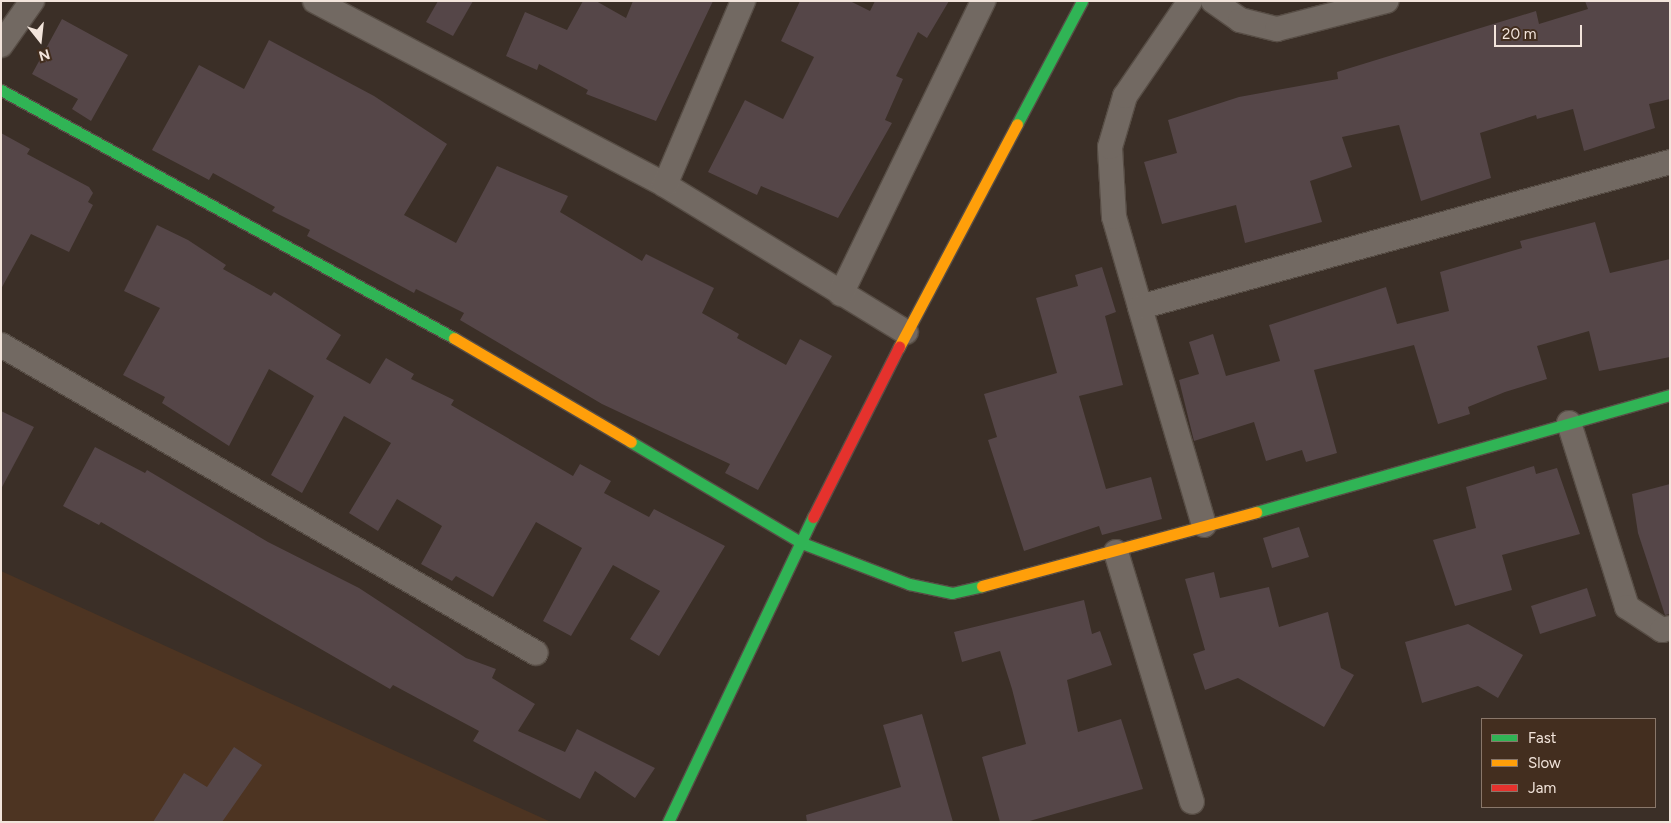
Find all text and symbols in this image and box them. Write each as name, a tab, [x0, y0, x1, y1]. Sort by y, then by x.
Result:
north arrow	[15, 15, 65, 65]
scale bar	[1496, 15, 1584, 47]
text: 20 m	[1502, 25, 1536, 43]
text: N	[37, 45, 52, 65]
legend	[1481, 718, 1656, 808]
text: Fast	[1528, 729, 1556, 747]
text: Slow	[1528, 754, 1561, 772]
text: Jam	[1528, 779, 1556, 797]

